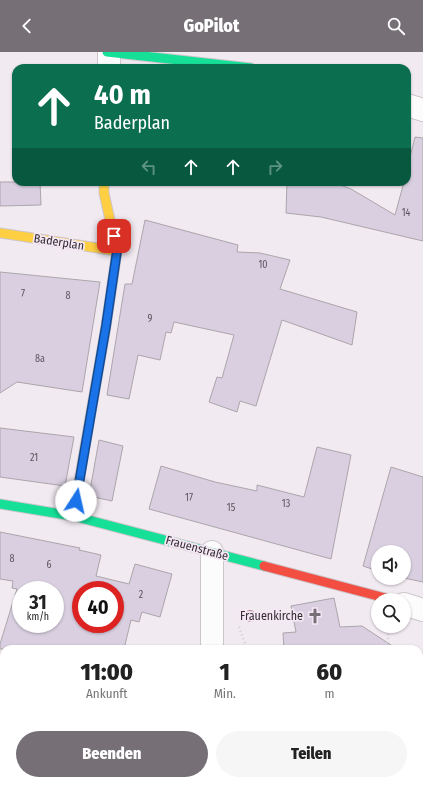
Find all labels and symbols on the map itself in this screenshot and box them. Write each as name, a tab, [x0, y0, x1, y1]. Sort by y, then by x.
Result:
house number: 14	[402, 207, 411, 219]
pin	[97, 219, 131, 253]
street label: Baderplan	[33, 231, 85, 253]
house number: 10	[258, 259, 268, 271]
house number: 7	[21, 288, 25, 300]
house number: 8	[66, 290, 71, 302]
house number: 9	[148, 313, 153, 325]
house number: 8a	[35, 353, 45, 365]
house number: 21	[30, 452, 38, 464]
position arrow	[55, 480, 97, 522]
house number: 17	[185, 492, 193, 504]
house number: 13	[282, 498, 291, 510]
house number: 15	[227, 502, 236, 514]
street label: Frauenstraße	[164, 533, 230, 563]
house number: 8	[10, 553, 15, 565]
house number: 6	[47, 559, 52, 571]
speed limit sign: 40	[72, 581, 124, 633]
house number: 2	[139, 589, 144, 601]
church icon: Frauenkirche	[306, 607, 324, 625]
place label: Frauenkirche	[240, 609, 303, 623]

